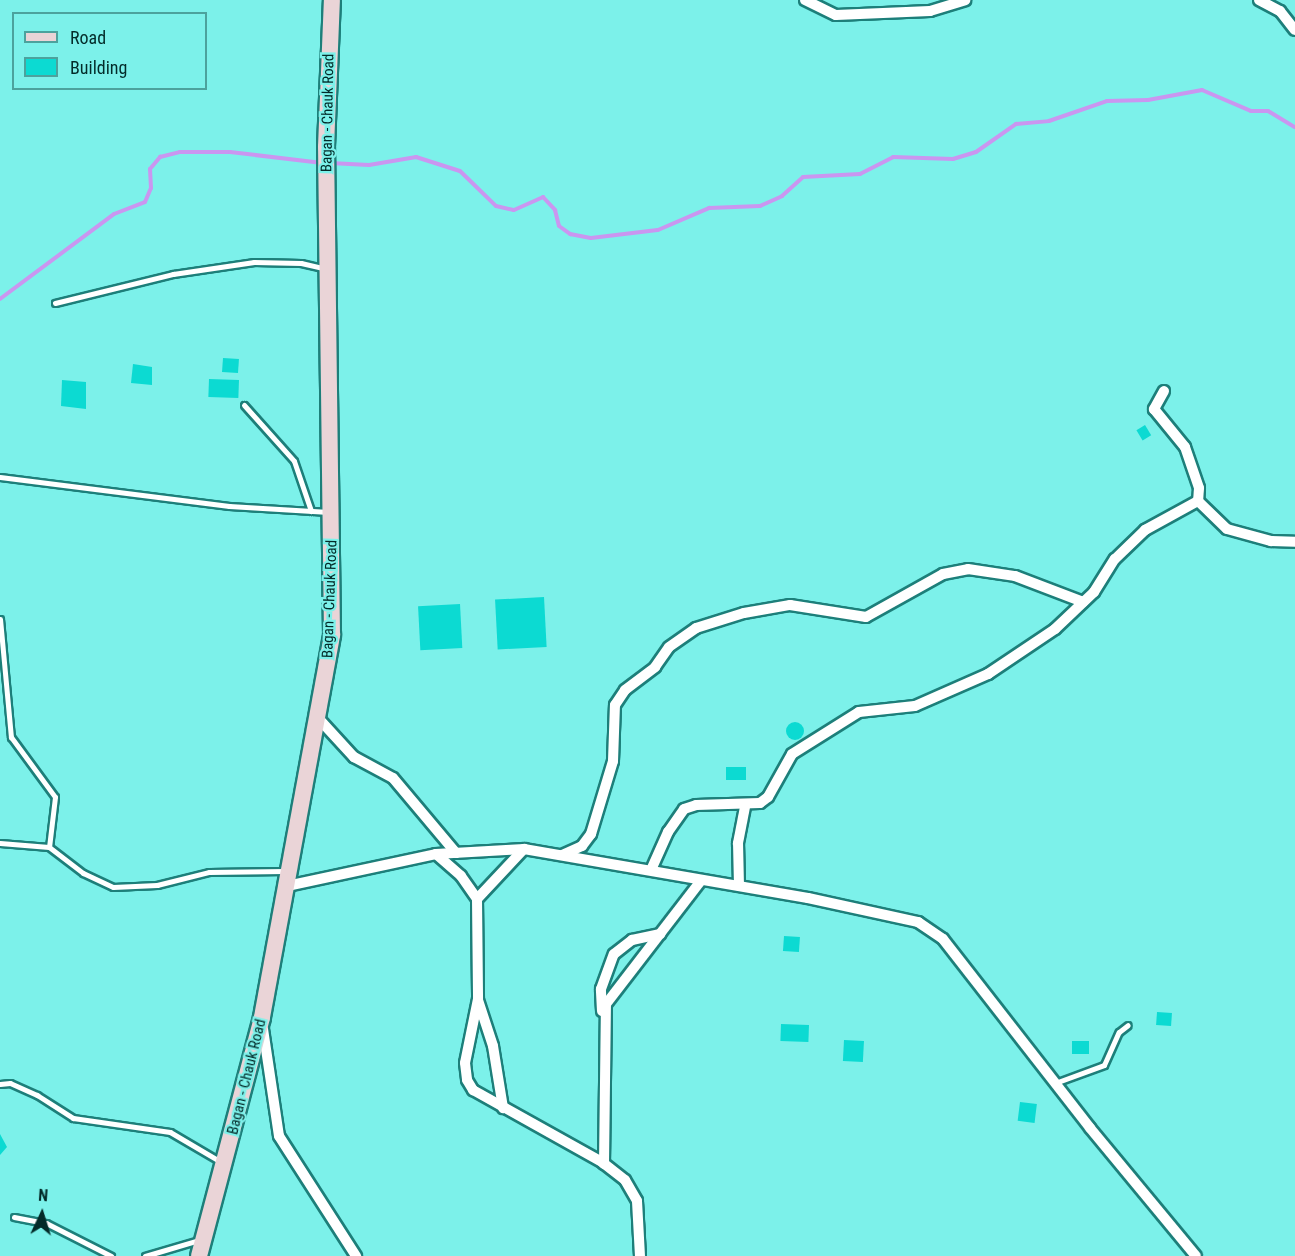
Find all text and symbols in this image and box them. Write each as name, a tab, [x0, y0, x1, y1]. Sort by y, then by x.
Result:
legend	[12, 12, 207, 90]
text: Road	[70, 27, 106, 48]
street label: Bagan - Chauk Road	[318, 54, 338, 172]
text: Building	[70, 57, 127, 78]
street label: Bagan - Chauk Road	[319, 540, 341, 658]
street label: Bagan - Chauk Road	[224, 1017, 270, 1137]
north arrow	[12, 1184, 72, 1244]
text: N	[38, 1186, 49, 1205]

